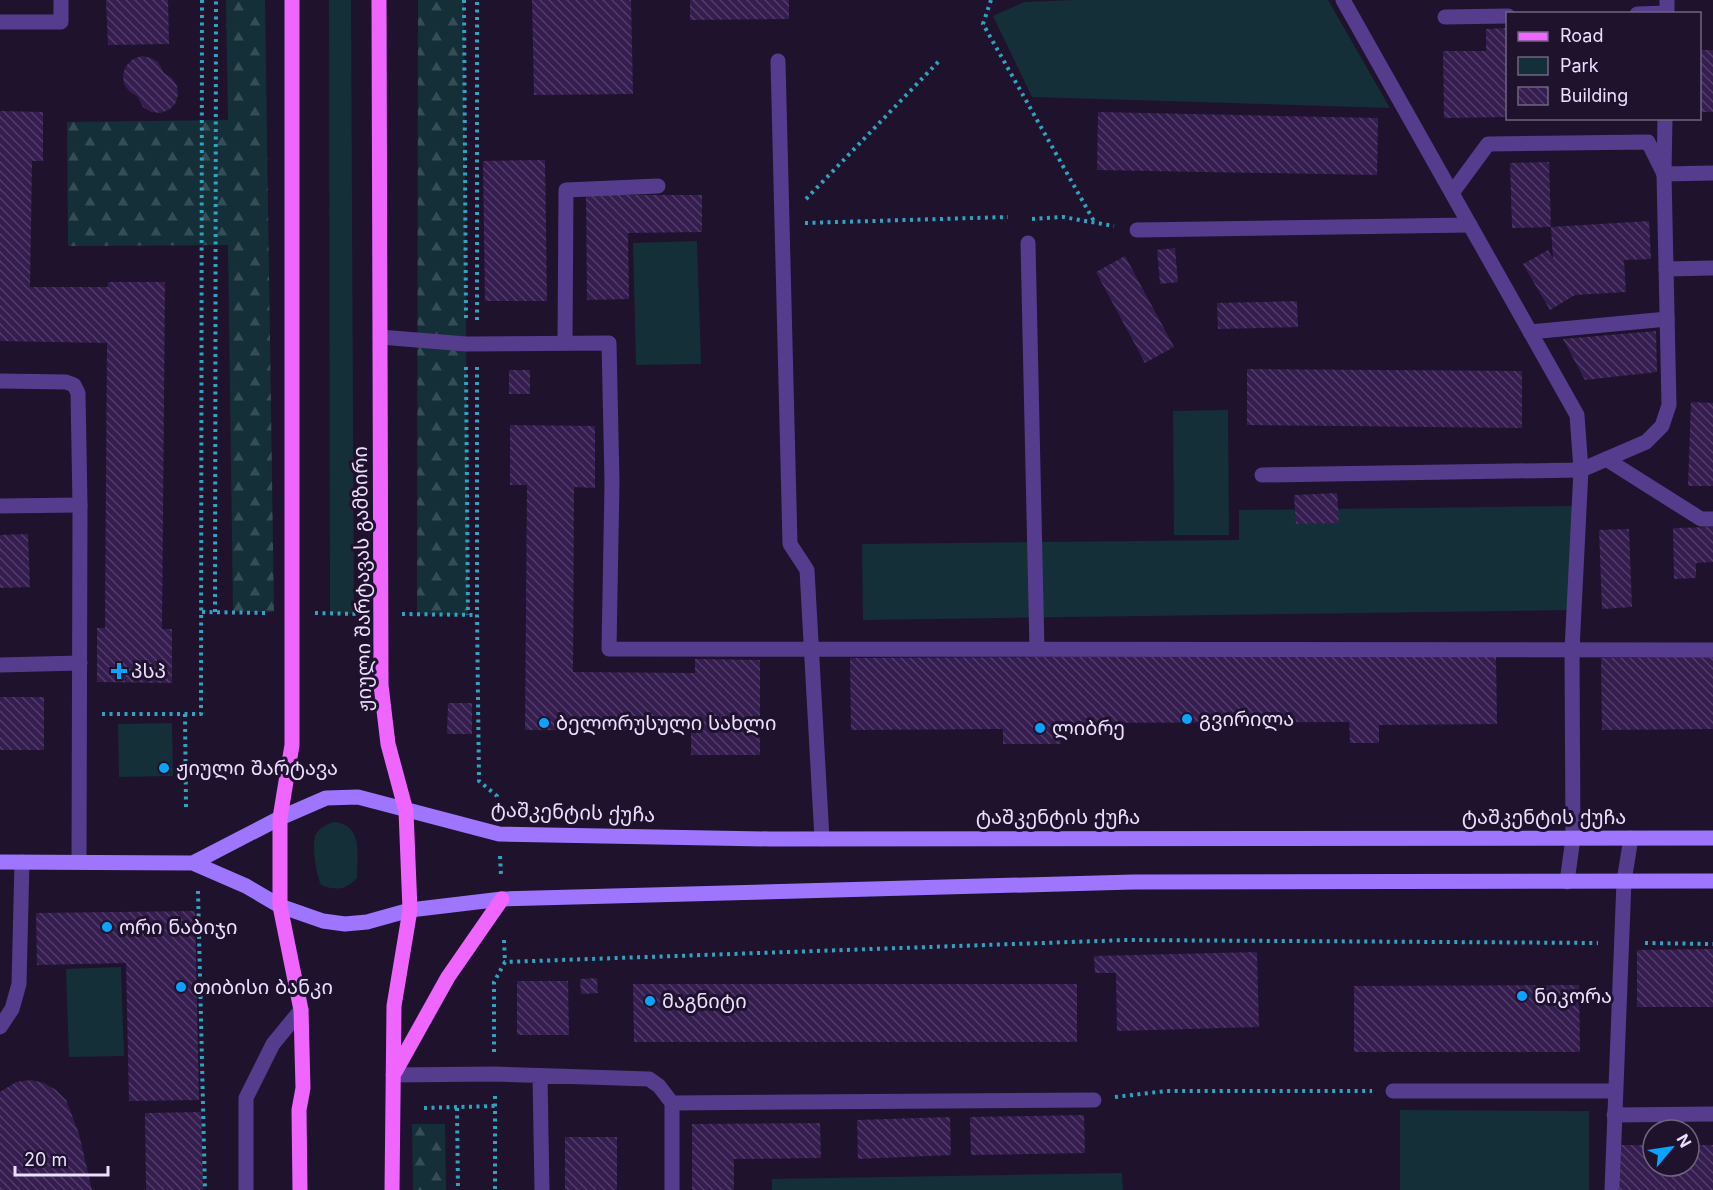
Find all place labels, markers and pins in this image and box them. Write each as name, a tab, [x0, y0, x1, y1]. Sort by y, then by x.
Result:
place label: პსპ	[131, 659, 166, 683]
marker: პსპ	[112, 664, 126, 678]
place label: გვირილა	[1199, 707, 1294, 732]
place label: ბელორუსული სახლი	[556, 711, 776, 736]
marker: გვირილა	[1180, 712, 1194, 726]
marker: ბელორუსული სახლი	[537, 716, 551, 730]
place label: ლიბრე	[1052, 716, 1125, 741]
marker: ლიბრე	[1033, 721, 1047, 735]
place label: ჟიული შარტავა	[176, 756, 338, 781]
marker: ჟიული შარტავა	[157, 761, 171, 775]
place label: ორი ნაბიჯი	[119, 915, 238, 939]
marker: ორი ნაბიჯი	[100, 920, 114, 934]
place label: თიბისი ბანკი	[193, 975, 333, 999]
marker: თიბისი ბანკი	[174, 980, 188, 994]
place label: ნიკორა	[1534, 984, 1612, 1008]
place label: მაგნიტი	[662, 989, 747, 1013]
marker: ნიკორა	[1515, 989, 1529, 1003]
marker: მაგნიტი	[643, 994, 657, 1008]

